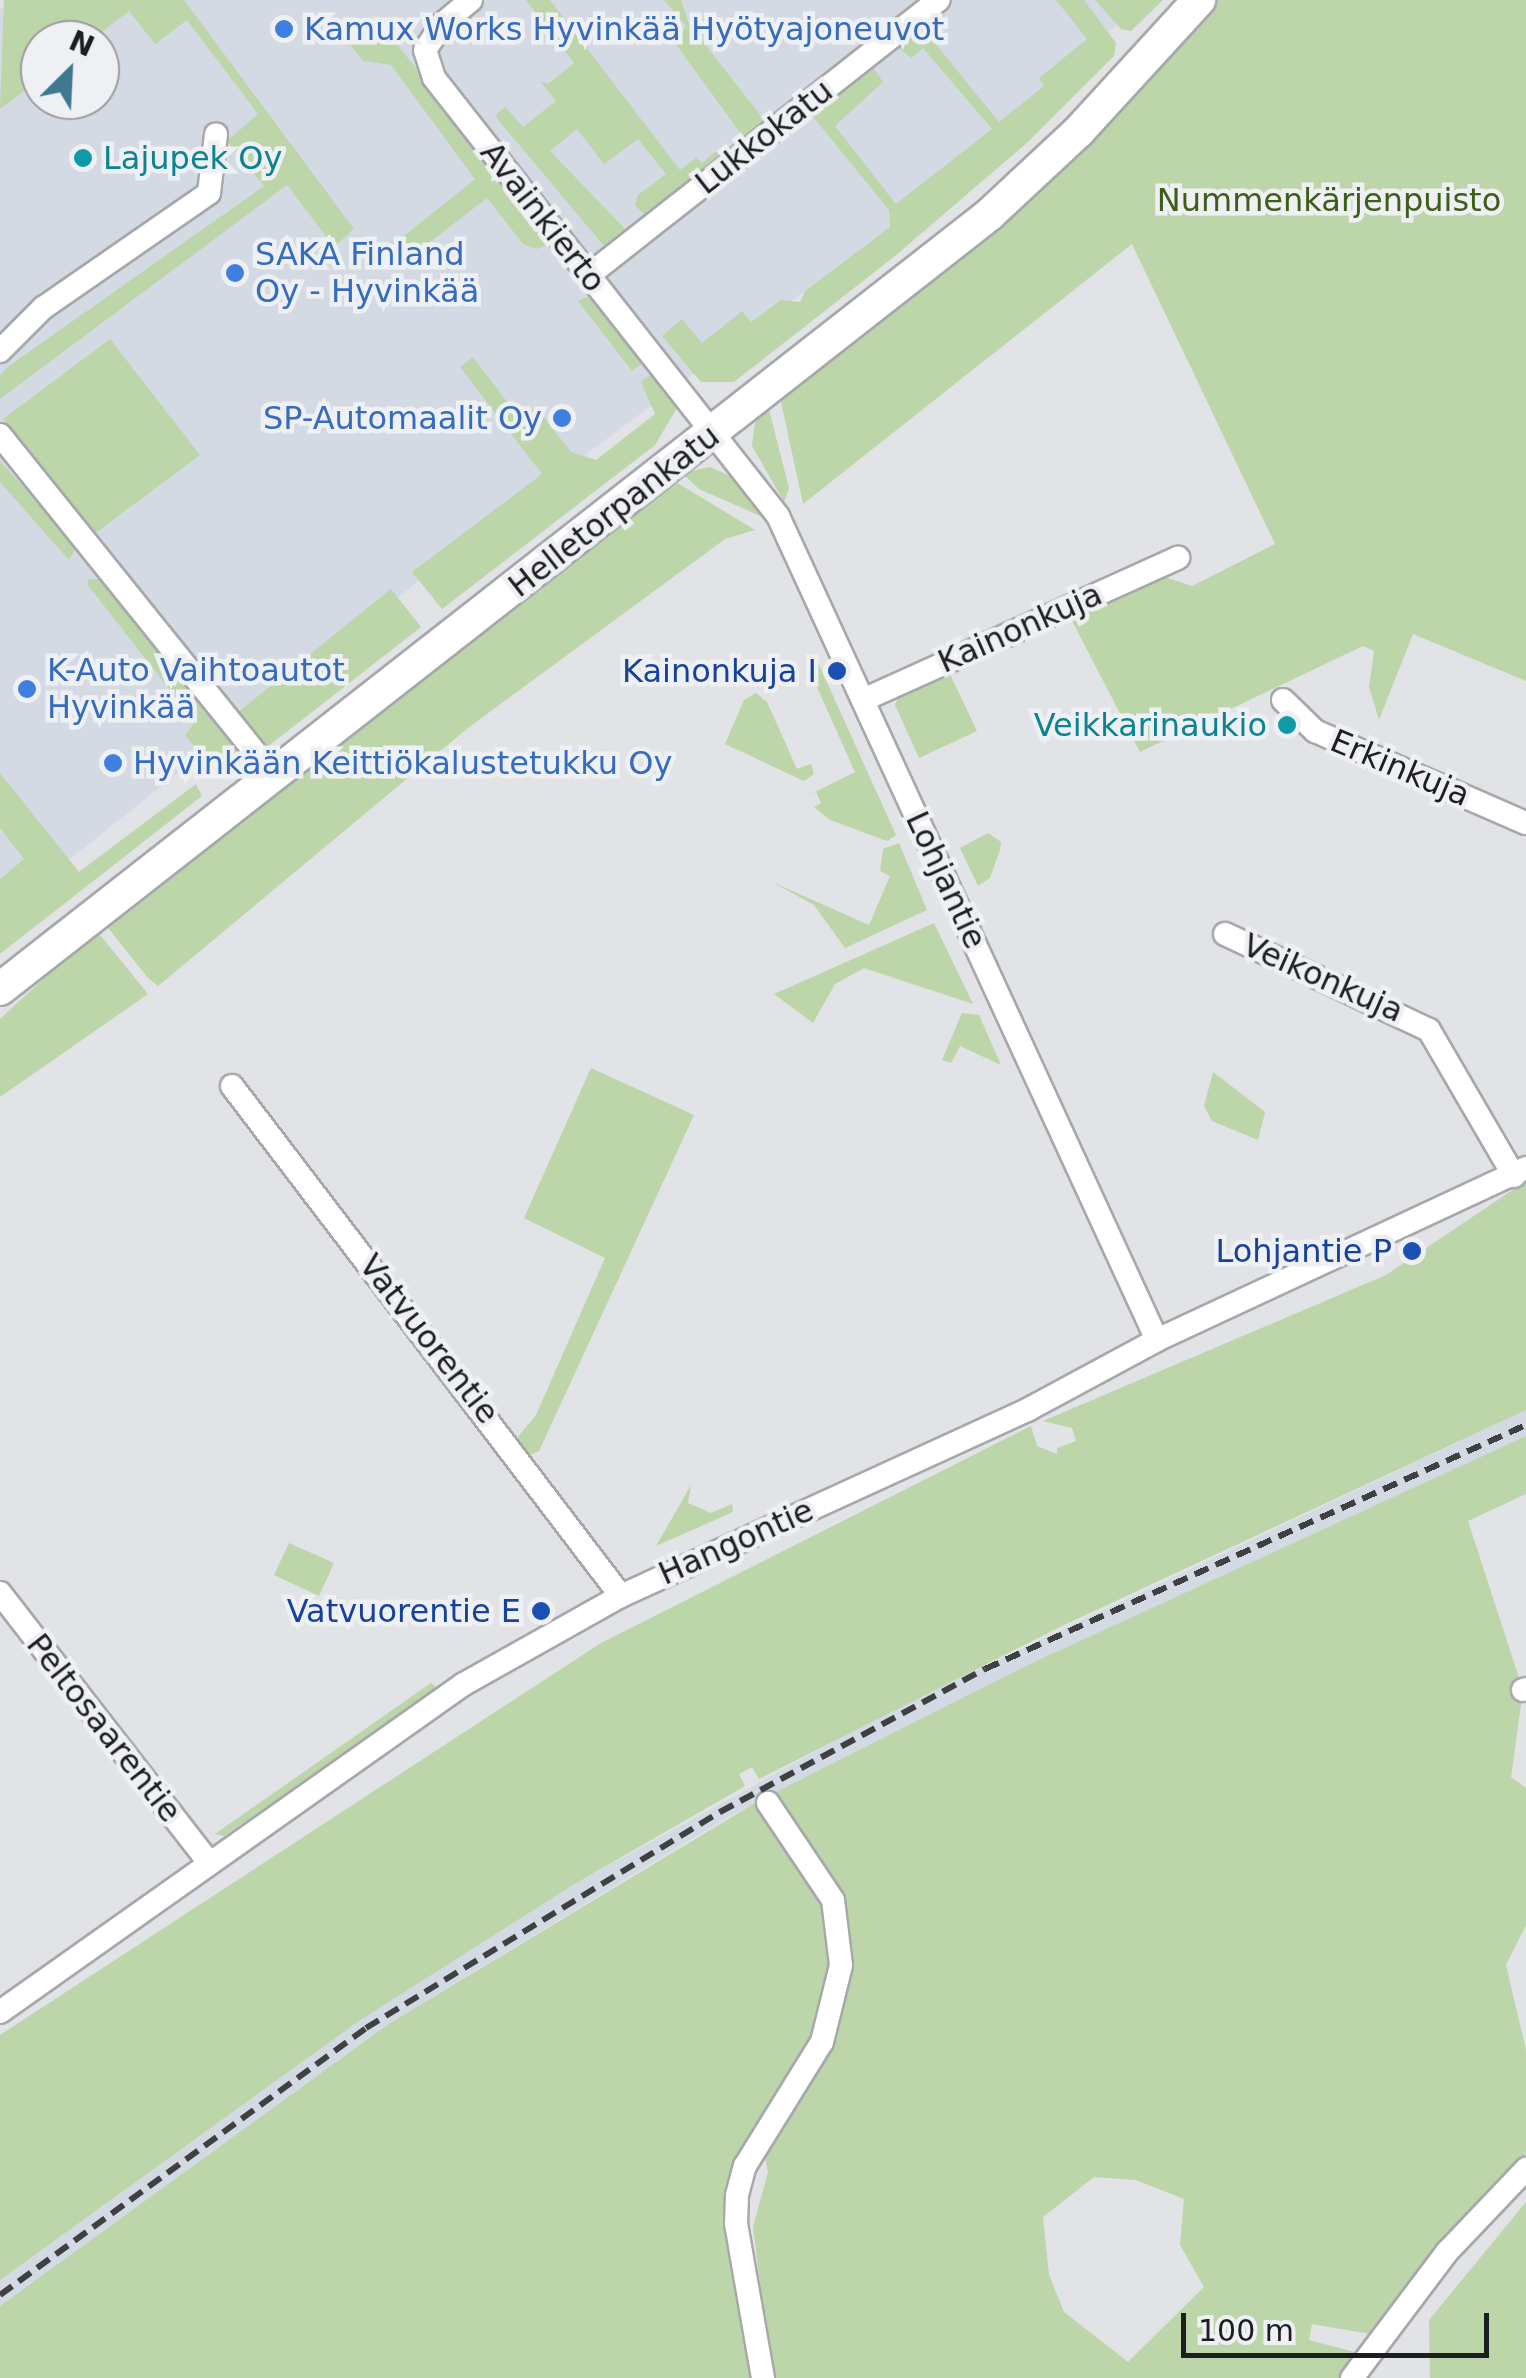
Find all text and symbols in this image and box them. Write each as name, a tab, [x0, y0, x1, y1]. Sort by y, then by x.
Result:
place label: Kamux Works Hyvinkää Hyötyajoneuvot	[304, 10, 944, 48]
marker: Kamux Works Hyvinkää Hyötyajoneuvot	[273, 18, 295, 40]
north arrow	[20, 20, 120, 120]
text: N	[64, 24, 99, 64]
street label: Lukkokatu	[688, 72, 840, 202]
street label: Avainkierto	[472, 134, 614, 300]
place label: Lajupek Oy	[103, 139, 282, 177]
marker: Lajupek Oy	[72, 147, 94, 169]
park label: Nummenkärjenpuisto	[1157, 181, 1501, 219]
place label: SAKA Finland Oy - Hyvinkää	[255, 236, 479, 311]
marker: SAKA Finland Oy - Hyvinkää	[224, 262, 246, 284]
place label: SP-Automaalit Oy	[263, 399, 542, 437]
marker: SP-Automaalit Oy	[551, 407, 573, 429]
street label: Helletorpankatu	[501, 417, 727, 605]
street label: Kainonkuja	[932, 575, 1108, 681]
place label: K-Auto Vaihtoautot Hyvinkää	[47, 652, 345, 727]
place label: Kainonkuja I	[622, 652, 817, 690]
marker: Kainonkuja I	[826, 660, 848, 682]
marker: K-Auto Vaihtoautot Hyvinkää	[16, 678, 38, 700]
place label: Veikkarinaukio	[1034, 706, 1267, 744]
marker: Veikkarinaukio	[1276, 714, 1298, 736]
street label: Erkinkuja	[1325, 722, 1475, 814]
place label: Hyvinkään Keittiökalustetukku Oy	[133, 744, 672, 782]
marker: Hyvinkään Keittiökalustetukku Oy	[102, 752, 124, 774]
street label: Lohjantie	[898, 805, 994, 955]
street label: Veikonkuja	[1237, 926, 1409, 1030]
place label: Lohjantie P	[1215, 1232, 1392, 1270]
marker: Lohjantie P	[1401, 1240, 1423, 1262]
street label: Vatvuorentie	[351, 1247, 507, 1431]
street label: Hangontie	[653, 1491, 819, 1593]
place label: Vatvuorentie E	[287, 1592, 521, 1630]
marker: Vatvuorentie E	[530, 1600, 552, 1622]
street label: Peltosaarentie	[19, 1626, 189, 1830]
scale bar	[1186, 2293, 1494, 2355]
text: 100 m	[1198, 2313, 1294, 2348]

